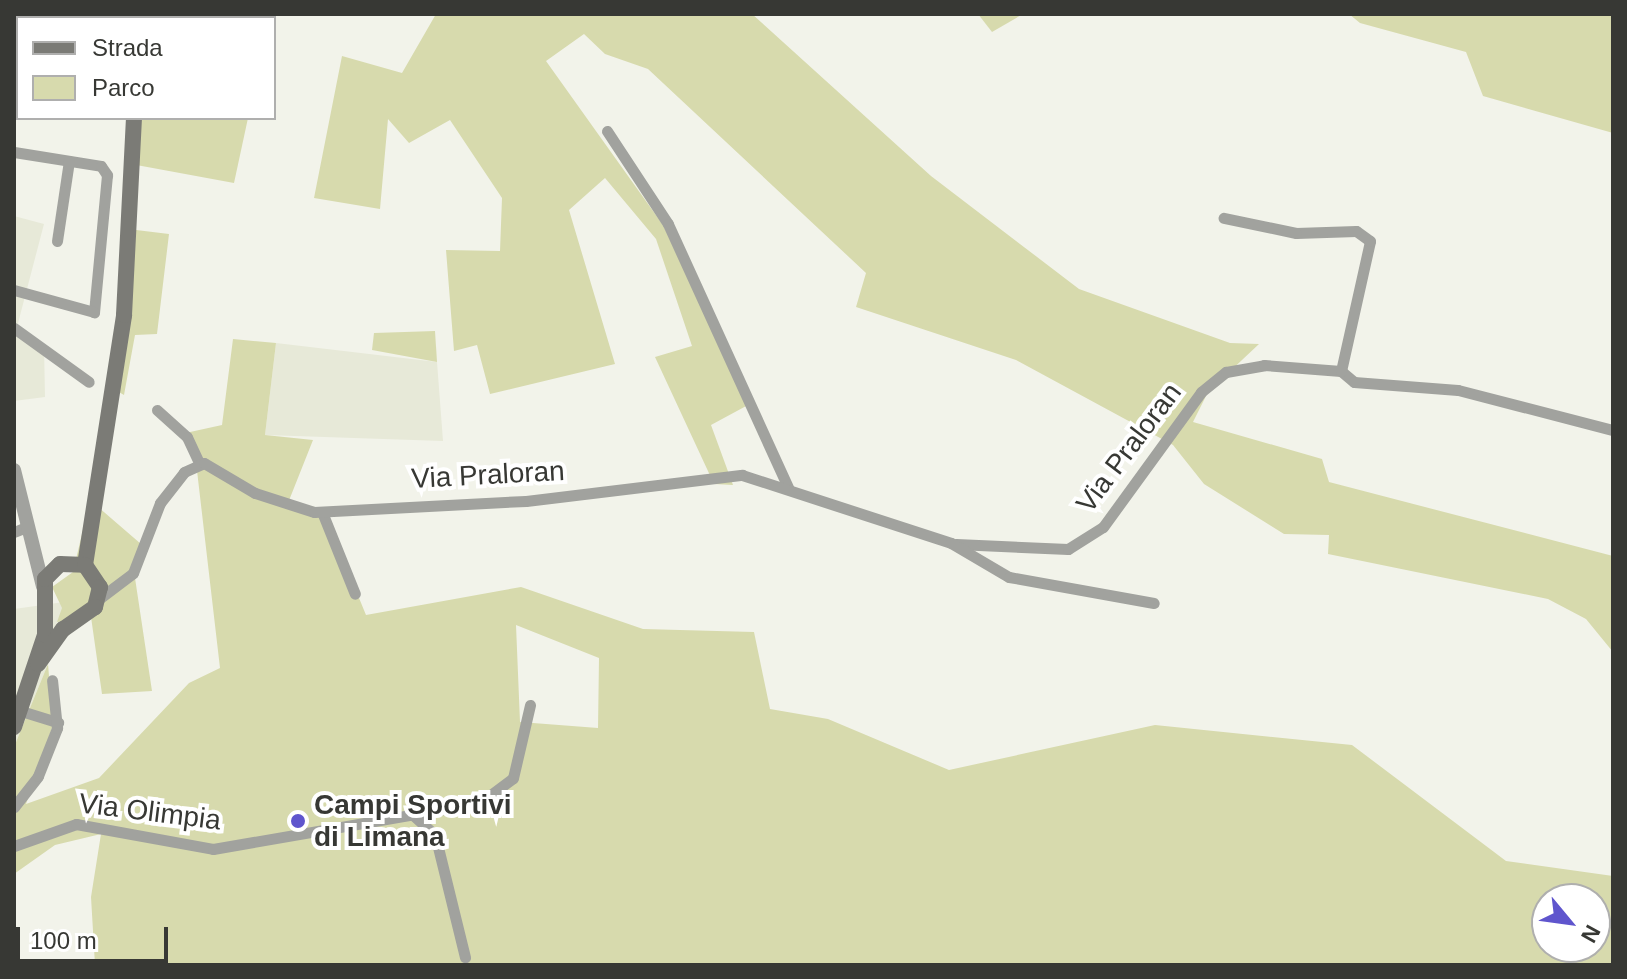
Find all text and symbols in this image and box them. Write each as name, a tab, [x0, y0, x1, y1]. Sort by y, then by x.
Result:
legend	[16, 16, 276, 120]
text: Strada	[92, 34, 163, 61]
text: Parco	[92, 74, 155, 101]
street label: Via Praloran	[1069, 377, 1189, 519]
street label: Via Praloran	[410, 454, 566, 496]
street label: Via Olimpia	[77, 787, 223, 837]
place label: Campi Sportivi di Limana	[314, 788, 512, 854]
marker: Campi Sportivi di Limana	[289, 812, 307, 830]
north arrow	[1531, 883, 1611, 963]
scale bar	[20, 911, 172, 961]
text: N	[1576, 921, 1605, 947]
text: 100 m	[30, 927, 97, 954]

